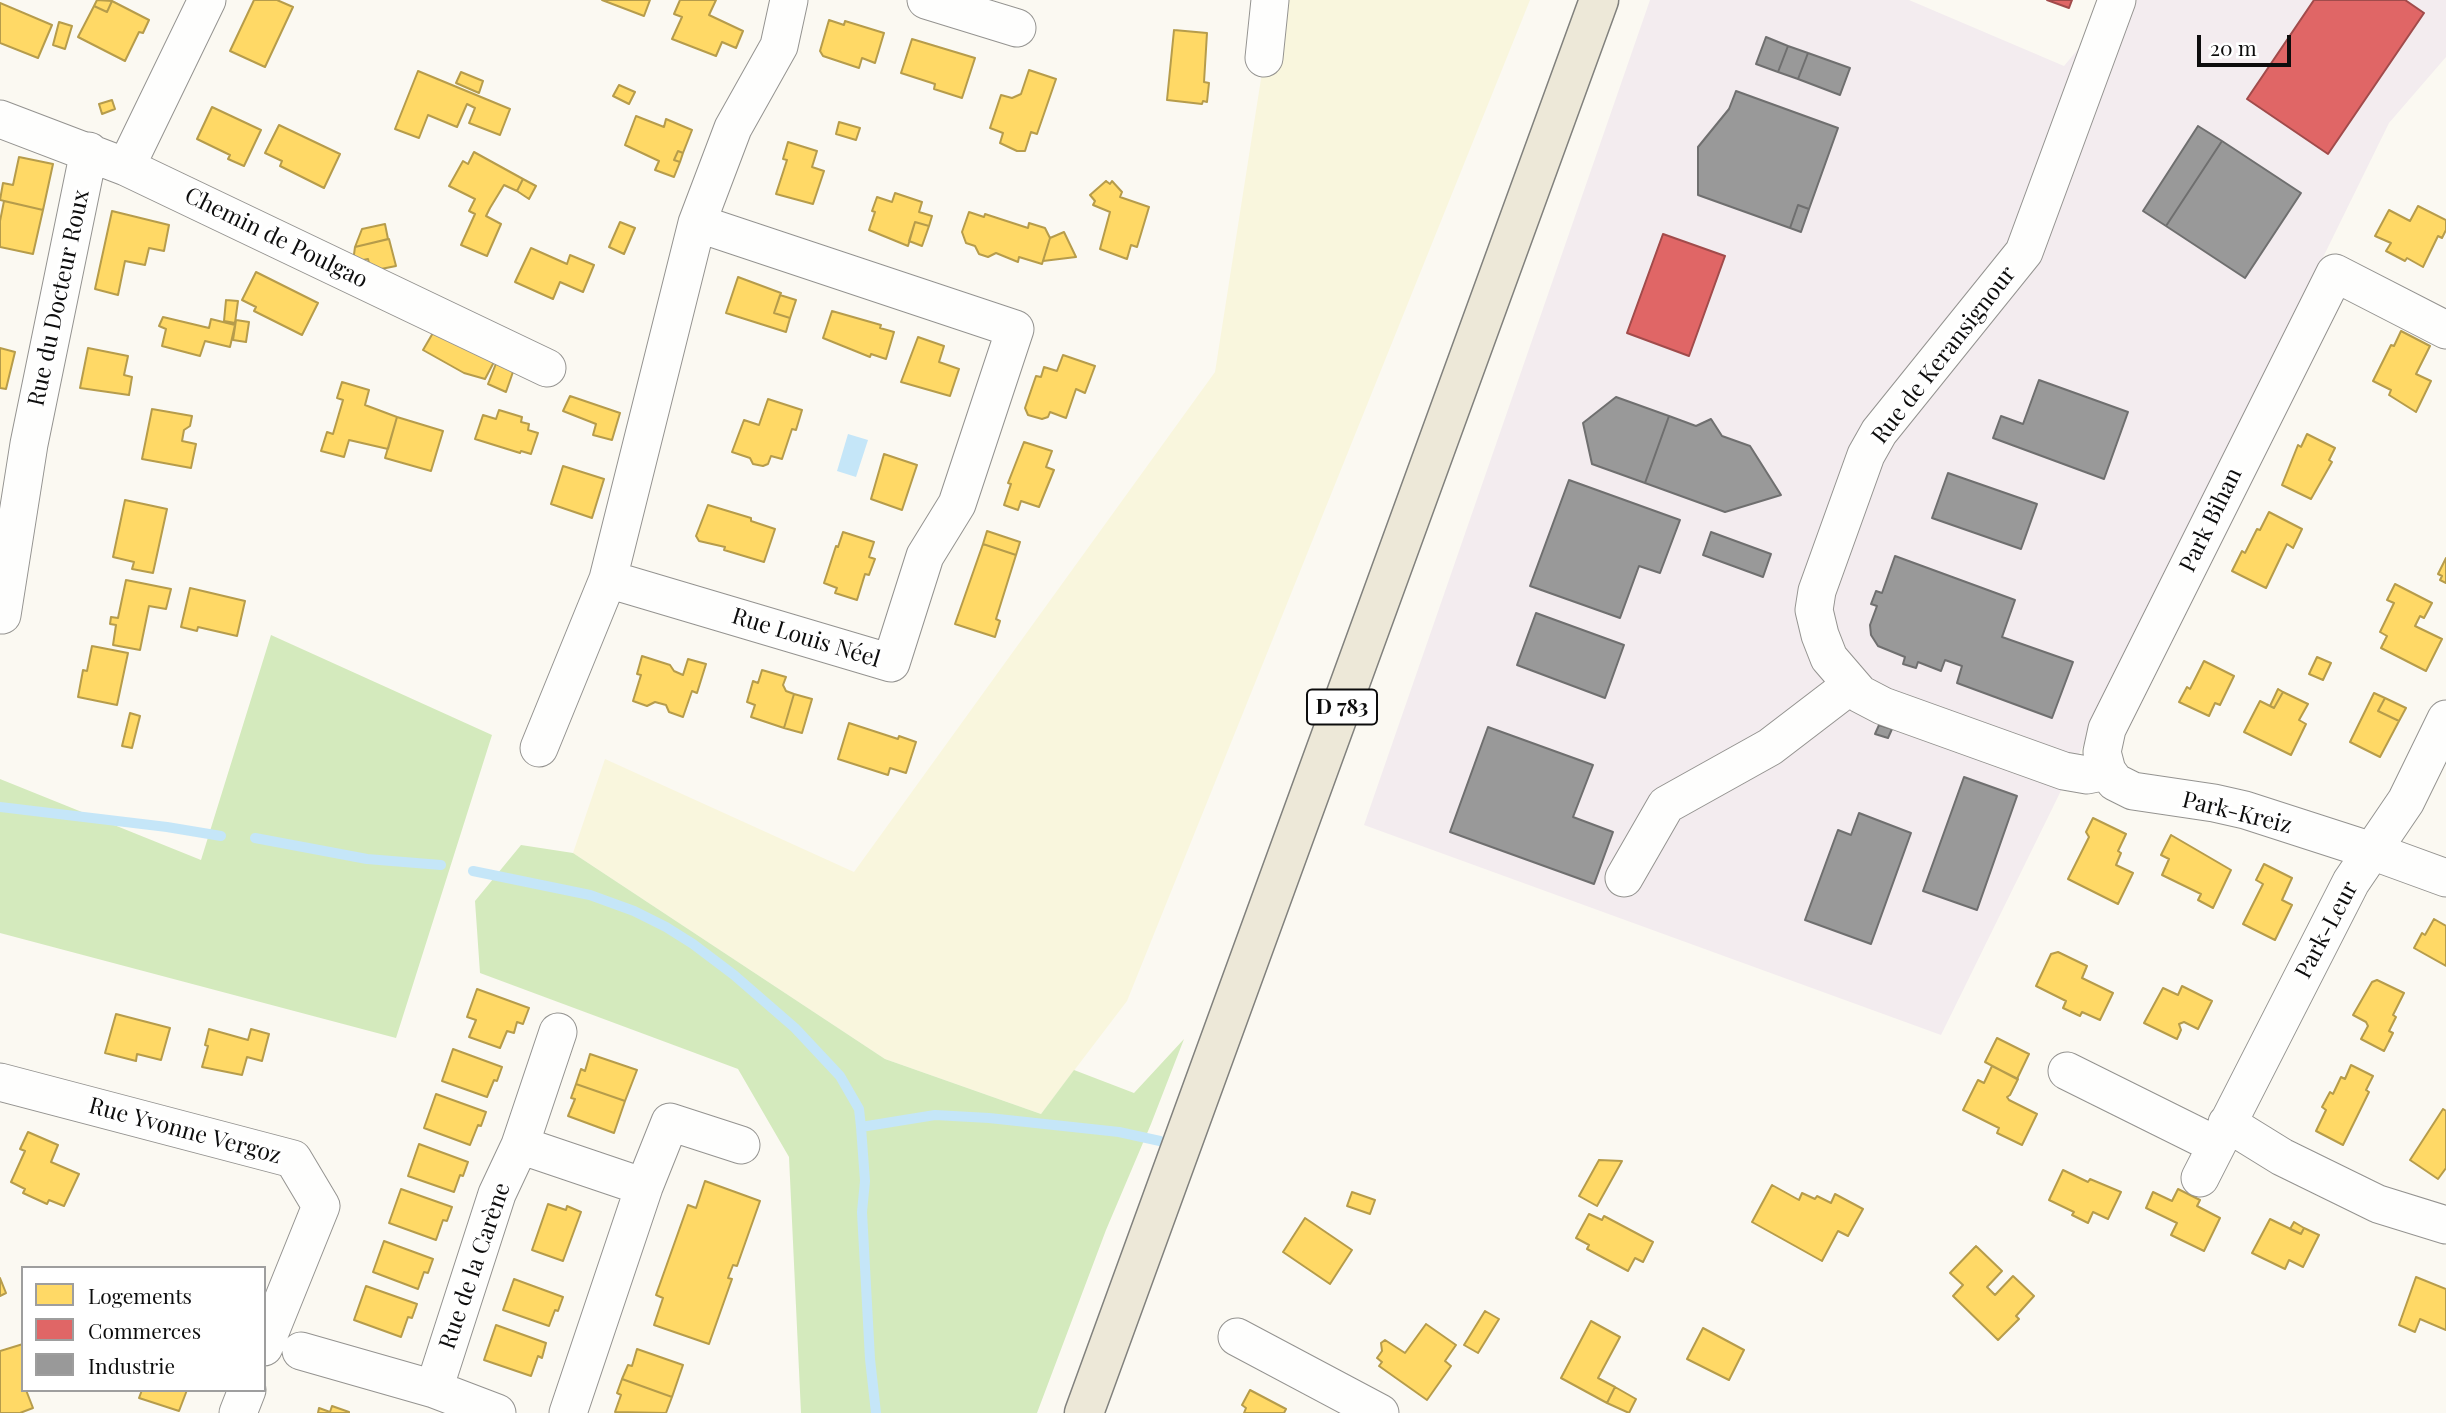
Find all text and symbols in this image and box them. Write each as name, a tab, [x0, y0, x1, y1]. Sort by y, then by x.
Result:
scale bar	[2201, 21, 2296, 65]
text: 20 m	[2210, 33, 2257, 61]
street label: Chemin de Poulgao	[180, 182, 372, 294]
street label: Rue du Docteur Roux	[23, 187, 95, 409]
street label: Rue de Keransignour	[1866, 261, 2022, 449]
street label: Park Bihan	[2174, 463, 2248, 577]
street label: Rue Louis Néel	[729, 602, 883, 674]
road number: D 783	[1307, 690, 1377, 724]
street label: Park-Kreiz	[2179, 786, 2295, 840]
street label: Park-Leur	[2290, 877, 2364, 983]
street label: Rue Yvonne Vergoz	[86, 1092, 284, 1170]
street label: Rue de la Carène	[434, 1179, 516, 1353]
legend	[21, 1266, 266, 1392]
text: Logements	[88, 1281, 192, 1309]
text: Commerces	[88, 1316, 201, 1344]
text: Industrie	[88, 1351, 175, 1379]

